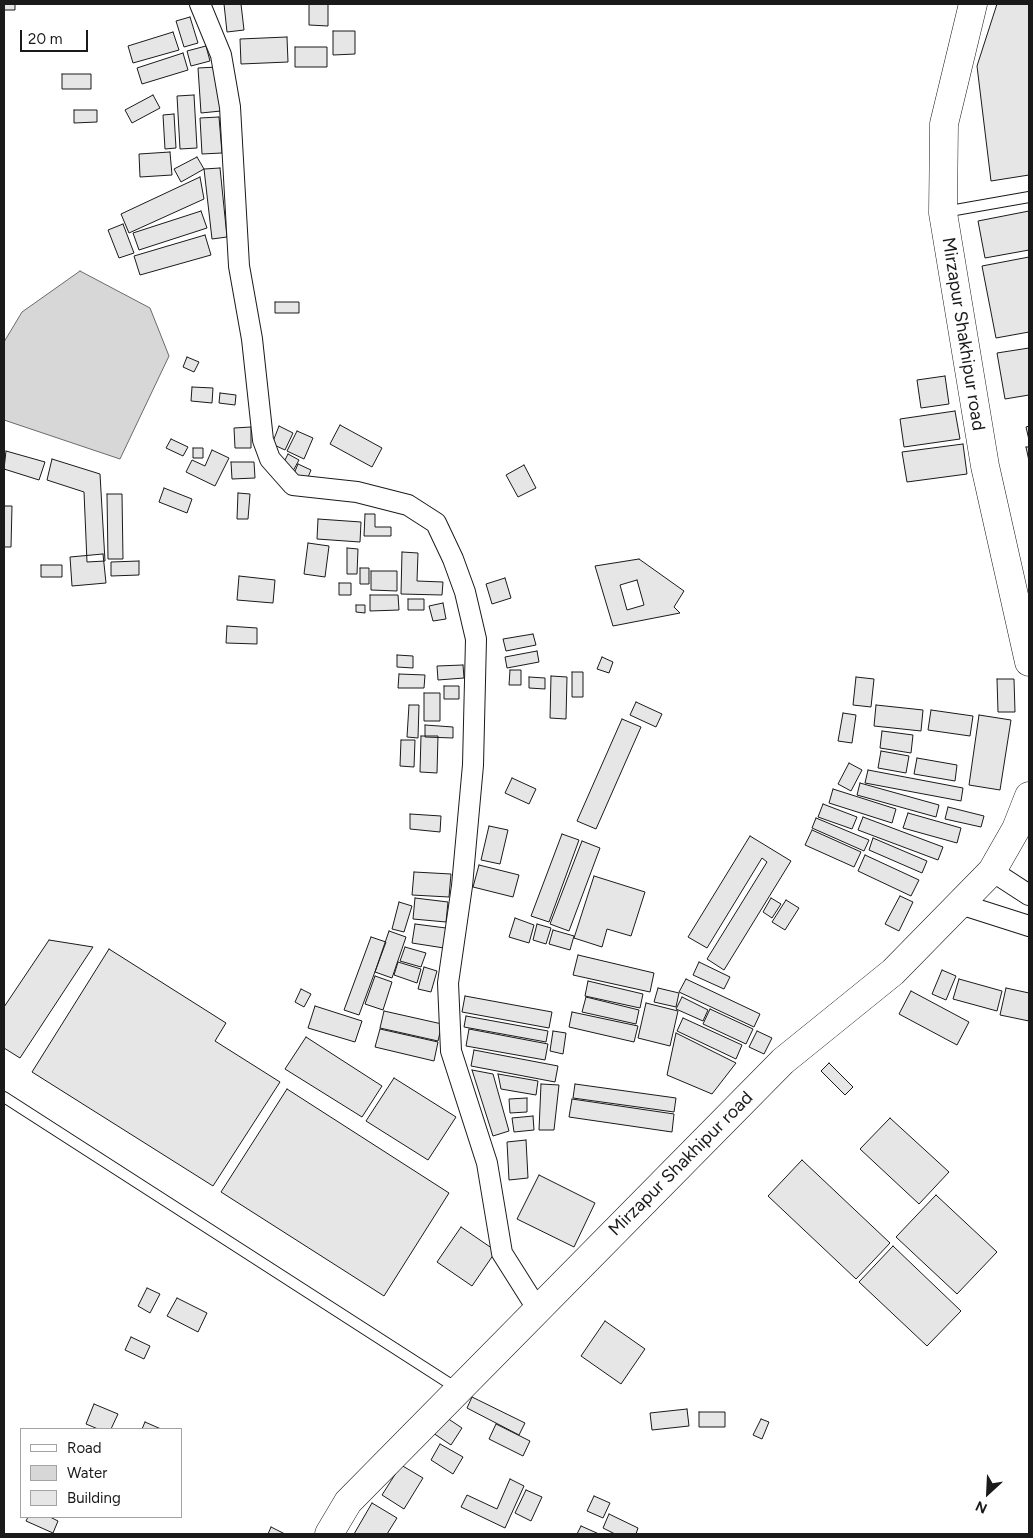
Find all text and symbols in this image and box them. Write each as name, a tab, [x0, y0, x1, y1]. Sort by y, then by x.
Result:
scale bar	[22, 20, 90, 52]
text: 20 m	[28, 30, 62, 48]
street label: Mirzapur Shakhipur road	[937, 236, 989, 432]
street label: Mirzapur Shakhipur road	[604, 1087, 758, 1241]
legend	[20, 1428, 182, 1518]
text: Road	[67, 1439, 102, 1457]
text: Water	[67, 1464, 107, 1482]
north arrow	[963, 1468, 1013, 1518]
text: Building	[67, 1489, 121, 1507]
text: N	[973, 1497, 990, 1517]

